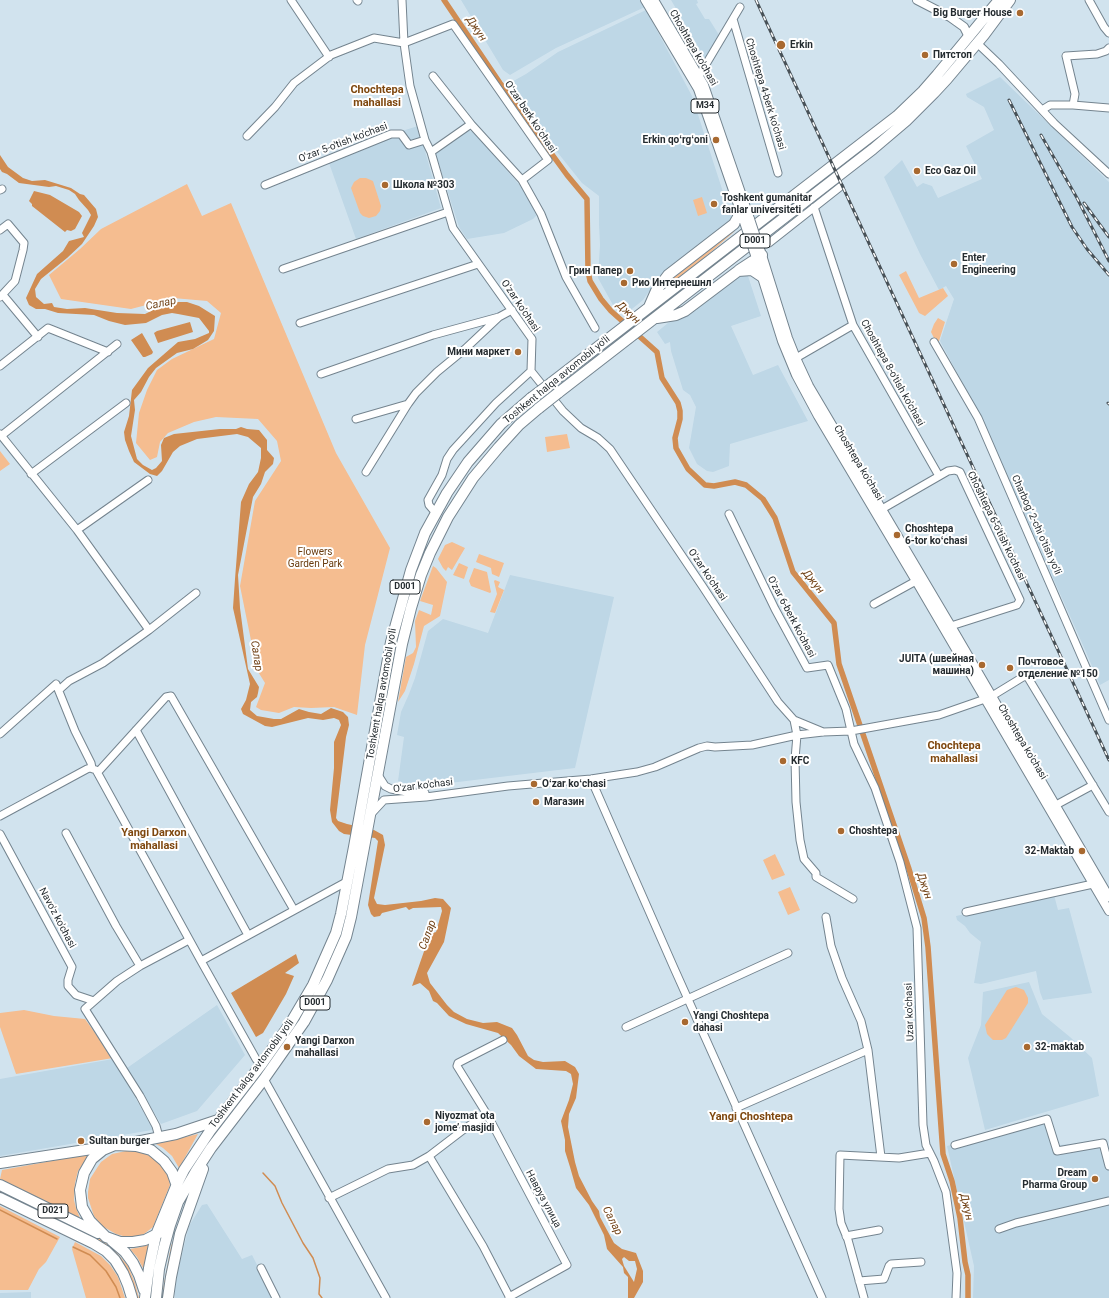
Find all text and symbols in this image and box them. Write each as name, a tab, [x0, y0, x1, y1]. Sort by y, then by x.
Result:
place label: Big Burger House	[933, 7, 1012, 19]
street label: Choshtepa ko'chasi	[666, 8, 720, 88]
marker: Big Burger House	[1015, 8, 1025, 18]
water label: Джун	[463, 14, 489, 44]
street label: Choshtepa 4-berk ko'chasi	[742, 37, 788, 151]
marker: Erkin	[775, 39, 787, 51]
place label: Erkin	[790, 39, 813, 51]
place label: Питстоп	[933, 49, 972, 61]
marker: Питстоп	[920, 50, 930, 60]
street label: Oʻzar berk koʻchasi	[502, 79, 558, 155]
district label: Chochtepa mahallasi	[350, 83, 404, 109]
road number: M34	[691, 99, 719, 113]
street label: O'zar 5-o'tish ko'chasi	[297, 121, 389, 165]
place label: Erkin qoʻrgʻoni	[643, 134, 708, 146]
marker: Erkin qoʻrgʻoni	[711, 135, 721, 145]
place label: Eco Gaz Oil	[925, 165, 976, 177]
marker: Eco Gaz Oil	[912, 166, 922, 176]
place label: Школа №303	[393, 179, 454, 191]
marker: Школа №303	[380, 180, 390, 190]
place label: Toshkent gumanitar fanlar universiteti	[722, 192, 812, 216]
marker: Toshkent gumanitar fanlar universiteti	[709, 199, 719, 209]
road number: D001	[740, 234, 770, 248]
place label: Enter Engineering	[962, 252, 1016, 276]
marker: Enter Engineering	[949, 259, 959, 269]
place label: Грин Папер	[569, 265, 622, 277]
marker: Грин Папер	[625, 266, 635, 276]
place label: Рио Интернешнл	[632, 277, 711, 289]
street label: O'zar ko'chasi	[498, 278, 542, 334]
marker: Рио Интернешнл	[619, 278, 629, 288]
water label: Салар	[145, 294, 177, 314]
water label: Джун	[613, 299, 643, 327]
street label: Choshtepa 8-o'tish ko'chasi	[858, 318, 926, 428]
street label: Toshkent halqa avtomobil yo'li	[501, 333, 613, 427]
place label: Мини маркет	[447, 346, 510, 358]
marker: Мини маркет	[513, 347, 523, 357]
street label: Choshtepa ko'chasi	[831, 423, 885, 503]
street label: Choshtepa 6-o'tish ko'chasi	[964, 470, 1028, 582]
street label: Charbog' 2-chi o'tish yo'li	[1009, 473, 1063, 577]
place label: Choshtepa 6-tor koʻchasi	[905, 523, 967, 546]
marker: Choshtepa 6-tor koʻchasi	[892, 530, 902, 540]
park label: Flowers Garden Park	[288, 546, 342, 570]
street label: O'zar ko'chasi	[685, 547, 729, 603]
water label: Джун	[799, 567, 827, 597]
street label: O'zar 6-berk ko'chasi	[764, 574, 818, 660]
road number: D001	[390, 580, 420, 594]
street label: Toshkent halqa avtomobil yo'li	[365, 627, 399, 761]
water label: Салар	[247, 640, 265, 672]
place label: JUITA (швейная машина)	[899, 653, 974, 676]
place label: Почтовое отделение №150	[1018, 656, 1098, 680]
marker: JUITA (швейная машина)	[977, 660, 987, 670]
marker: Почтовое отделение №150	[1005, 663, 1015, 673]
street label: Choshtepa ko'chasi	[995, 702, 1049, 782]
district label: Chochtepa mahallasi	[927, 739, 981, 765]
place label: KFC	[791, 755, 809, 767]
marker: KFC	[778, 756, 788, 766]
street label: O'zar ko'chasi	[392, 776, 454, 796]
place label: Oʻzar koʻchasi	[542, 778, 606, 790]
marker: Oʻzar koʻchasi	[529, 779, 539, 789]
place label: Магазин	[544, 796, 584, 808]
marker: Магазин	[531, 797, 541, 807]
place label: Choshtepa	[849, 825, 897, 837]
district label: Yangi Darxon mahallasi	[121, 826, 187, 852]
marker: Choshtepa	[836, 826, 846, 836]
place label: 32-Maktab	[1025, 845, 1074, 857]
marker: 32-Maktab	[1077, 846, 1087, 856]
water label: Джун	[913, 871, 935, 901]
street label: Navo'z ko'chasi	[36, 886, 78, 950]
water label: Салар	[417, 918, 439, 952]
street label: Uzar ko'chasi	[903, 983, 917, 1041]
road number: D001	[300, 996, 330, 1010]
place label: Yangi Choshtepa dahasi	[693, 1010, 769, 1034]
street label: Toshkent halqa avtomobil yo'li	[207, 1017, 297, 1131]
marker: Yangi Choshtepa dahasi	[680, 1017, 690, 1027]
place label: Yangi Darxon mahallasi	[295, 1035, 354, 1058]
place label: 32-maktab	[1035, 1041, 1084, 1053]
marker: Yangi Darxon mahallasi	[282, 1042, 292, 1052]
marker: 32-maktab	[1022, 1042, 1032, 1052]
place label: Niyozmat ota jome’ masjidi	[435, 1110, 495, 1134]
district label: Yangi Choshtepa	[709, 1110, 793, 1124]
marker: Niyozmat ota jome’ masjidi	[422, 1117, 432, 1127]
place label: Sultan burger	[89, 1135, 150, 1147]
marker: Sultan burger	[76, 1136, 86, 1146]
place label: Dream Pharma Group	[1022, 1167, 1087, 1190]
street label: Навруз улица	[523, 1168, 563, 1230]
marker: Dream Pharma Group	[1090, 1174, 1100, 1184]
water label: Джун	[956, 1192, 976, 1222]
road number: D021	[38, 1204, 68, 1218]
water label: Салар	[599, 1204, 625, 1238]

